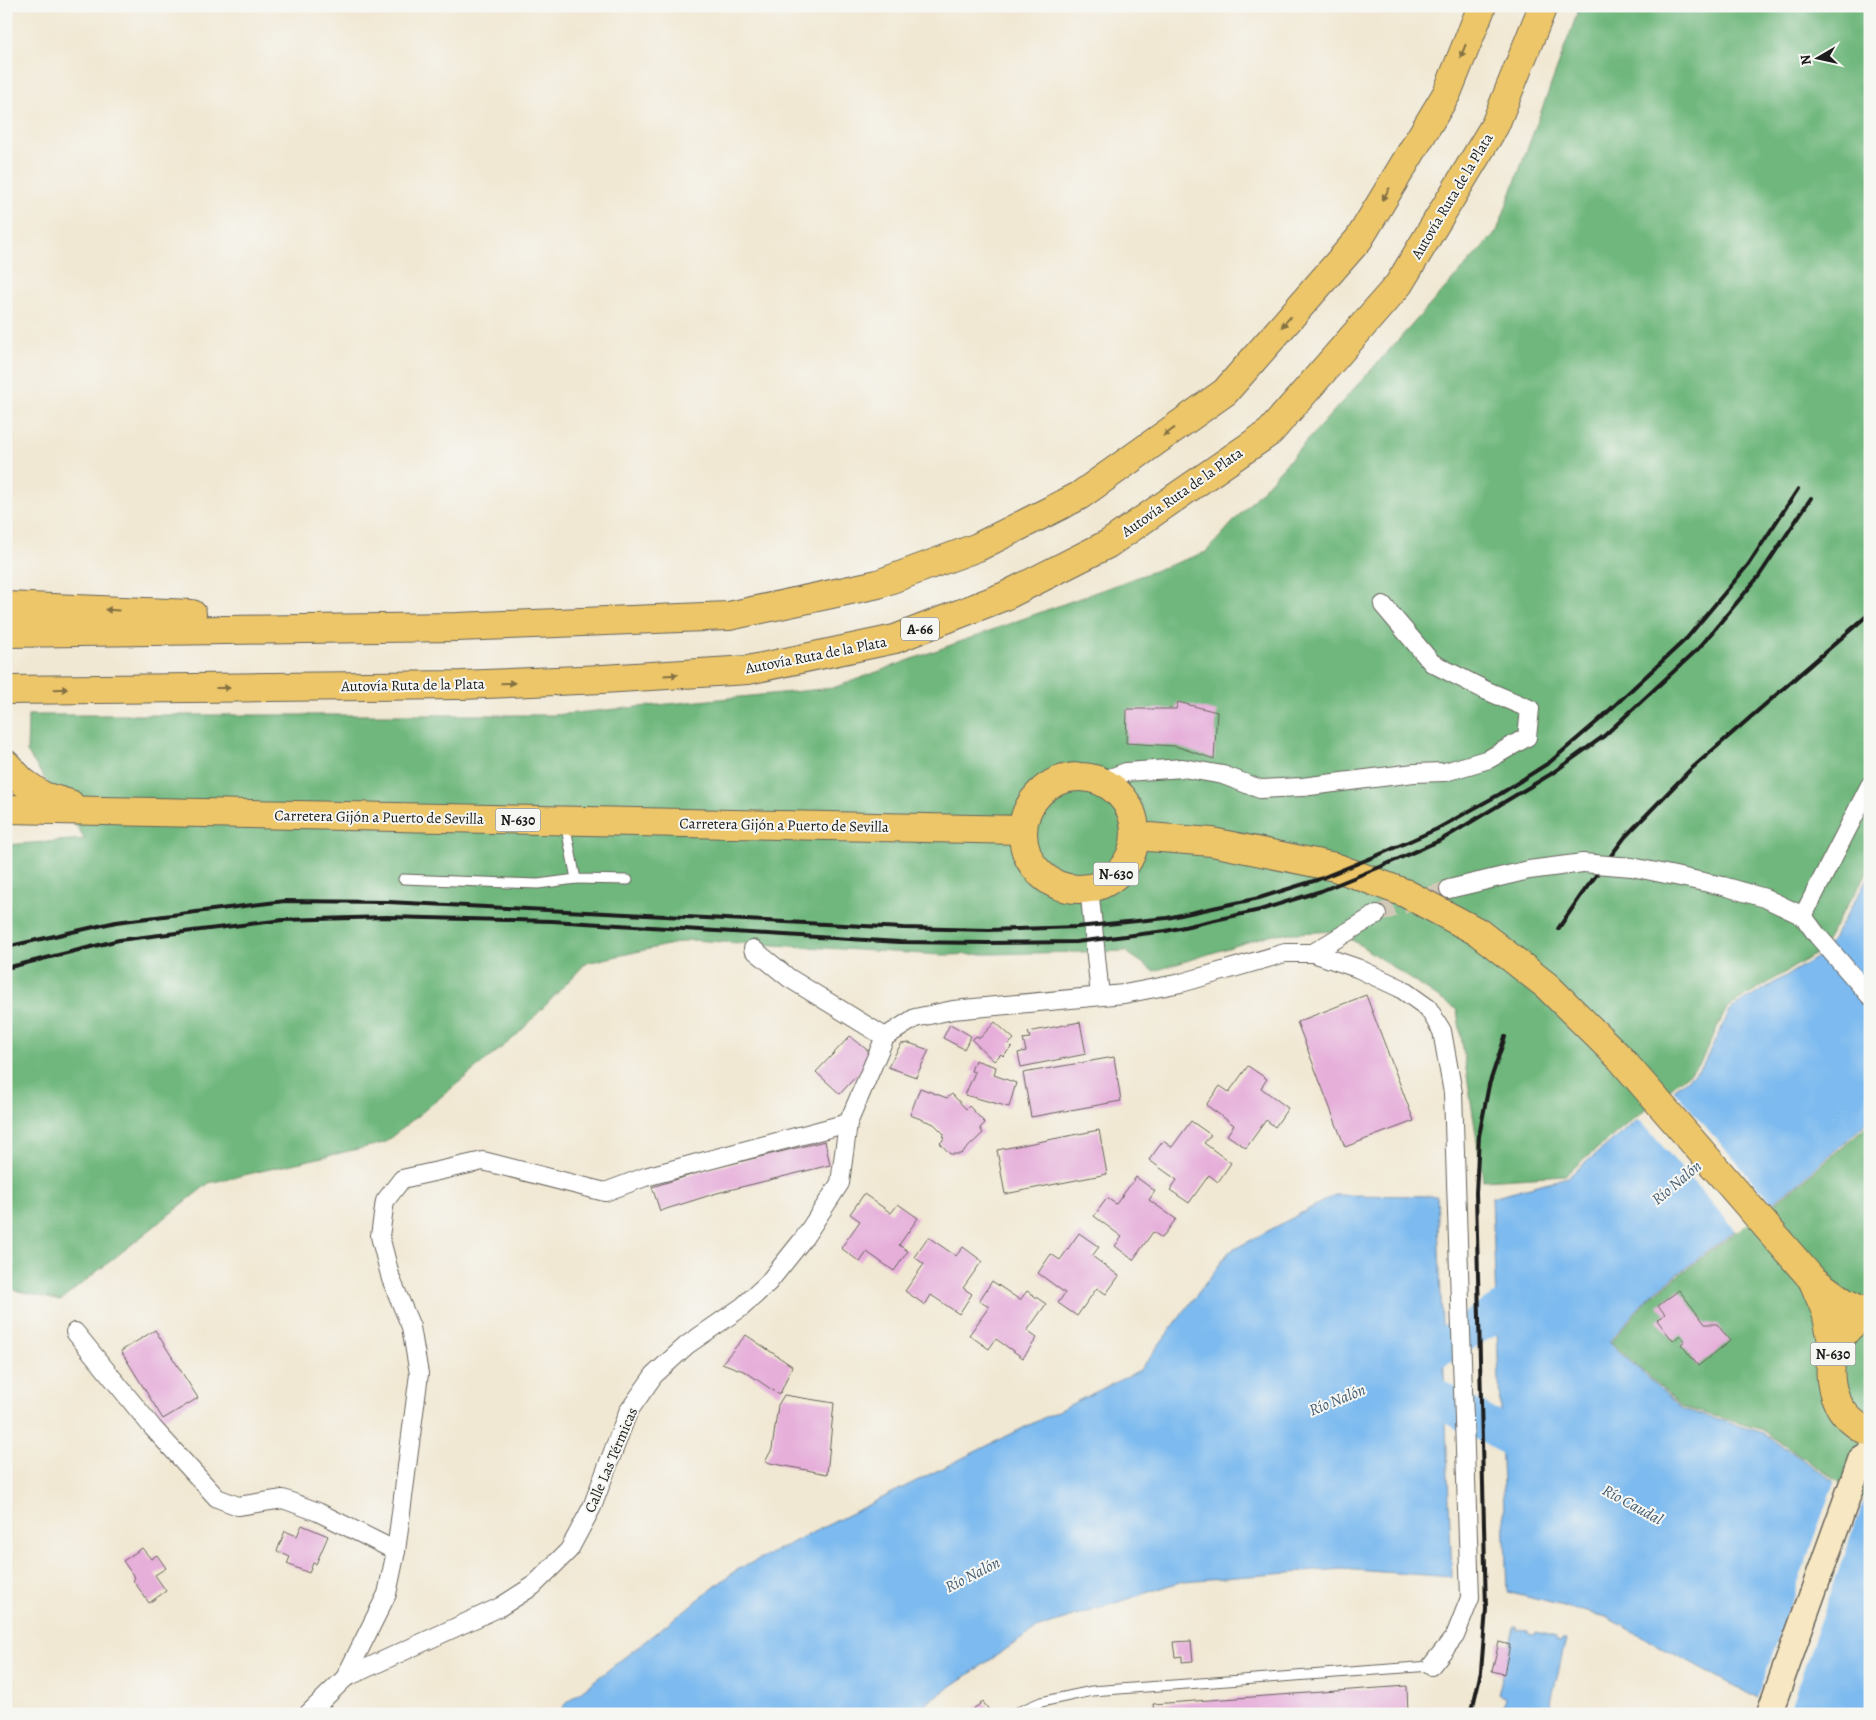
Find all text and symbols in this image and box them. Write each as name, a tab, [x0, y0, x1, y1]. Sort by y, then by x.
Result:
north arrow	[1794, 32, 1844, 82]
one-way arrow	[1459, 44, 1467, 59]
text: N	[1795, 53, 1816, 66]
street label: Autovía Ruta de la Plata	[1406, 129, 1498, 264]
one-way arrow	[1382, 187, 1391, 200]
one-way arrow	[1281, 315, 1292, 328]
one-way arrow	[1162, 427, 1176, 437]
street label: Autovía Ruta de la Plata	[1117, 443, 1247, 542]
one-way arrow	[104, 605, 120, 613]
road number: A-66	[901, 618, 939, 640]
street label: Autovía Ruta de la Plata	[743, 631, 888, 679]
one-way arrow	[663, 671, 679, 679]
street label: Autovía Ruta de la Plata	[340, 674, 485, 696]
one-way arrow	[501, 678, 517, 686]
one-way arrow	[216, 684, 232, 692]
one-way arrow	[53, 685, 69, 693]
street label: Carretera Gijón a Puerto de Sevilla	[274, 805, 484, 829]
road number: N-630	[496, 808, 540, 832]
street label: Carretera Gijón a Puerto de Sevilla	[679, 813, 889, 837]
road number: N-630	[1094, 862, 1138, 886]
water label: Río Nalón	[1647, 1155, 1706, 1210]
road number: N-630	[1810, 1342, 1856, 1366]
water label: Río Nalón	[1306, 1379, 1369, 1421]
street label: Calle Las Térmicas	[580, 1404, 642, 1516]
water label: Río Caudal	[1598, 1479, 1667, 1530]
water label: Río Nalón	[941, 1552, 1004, 1598]

